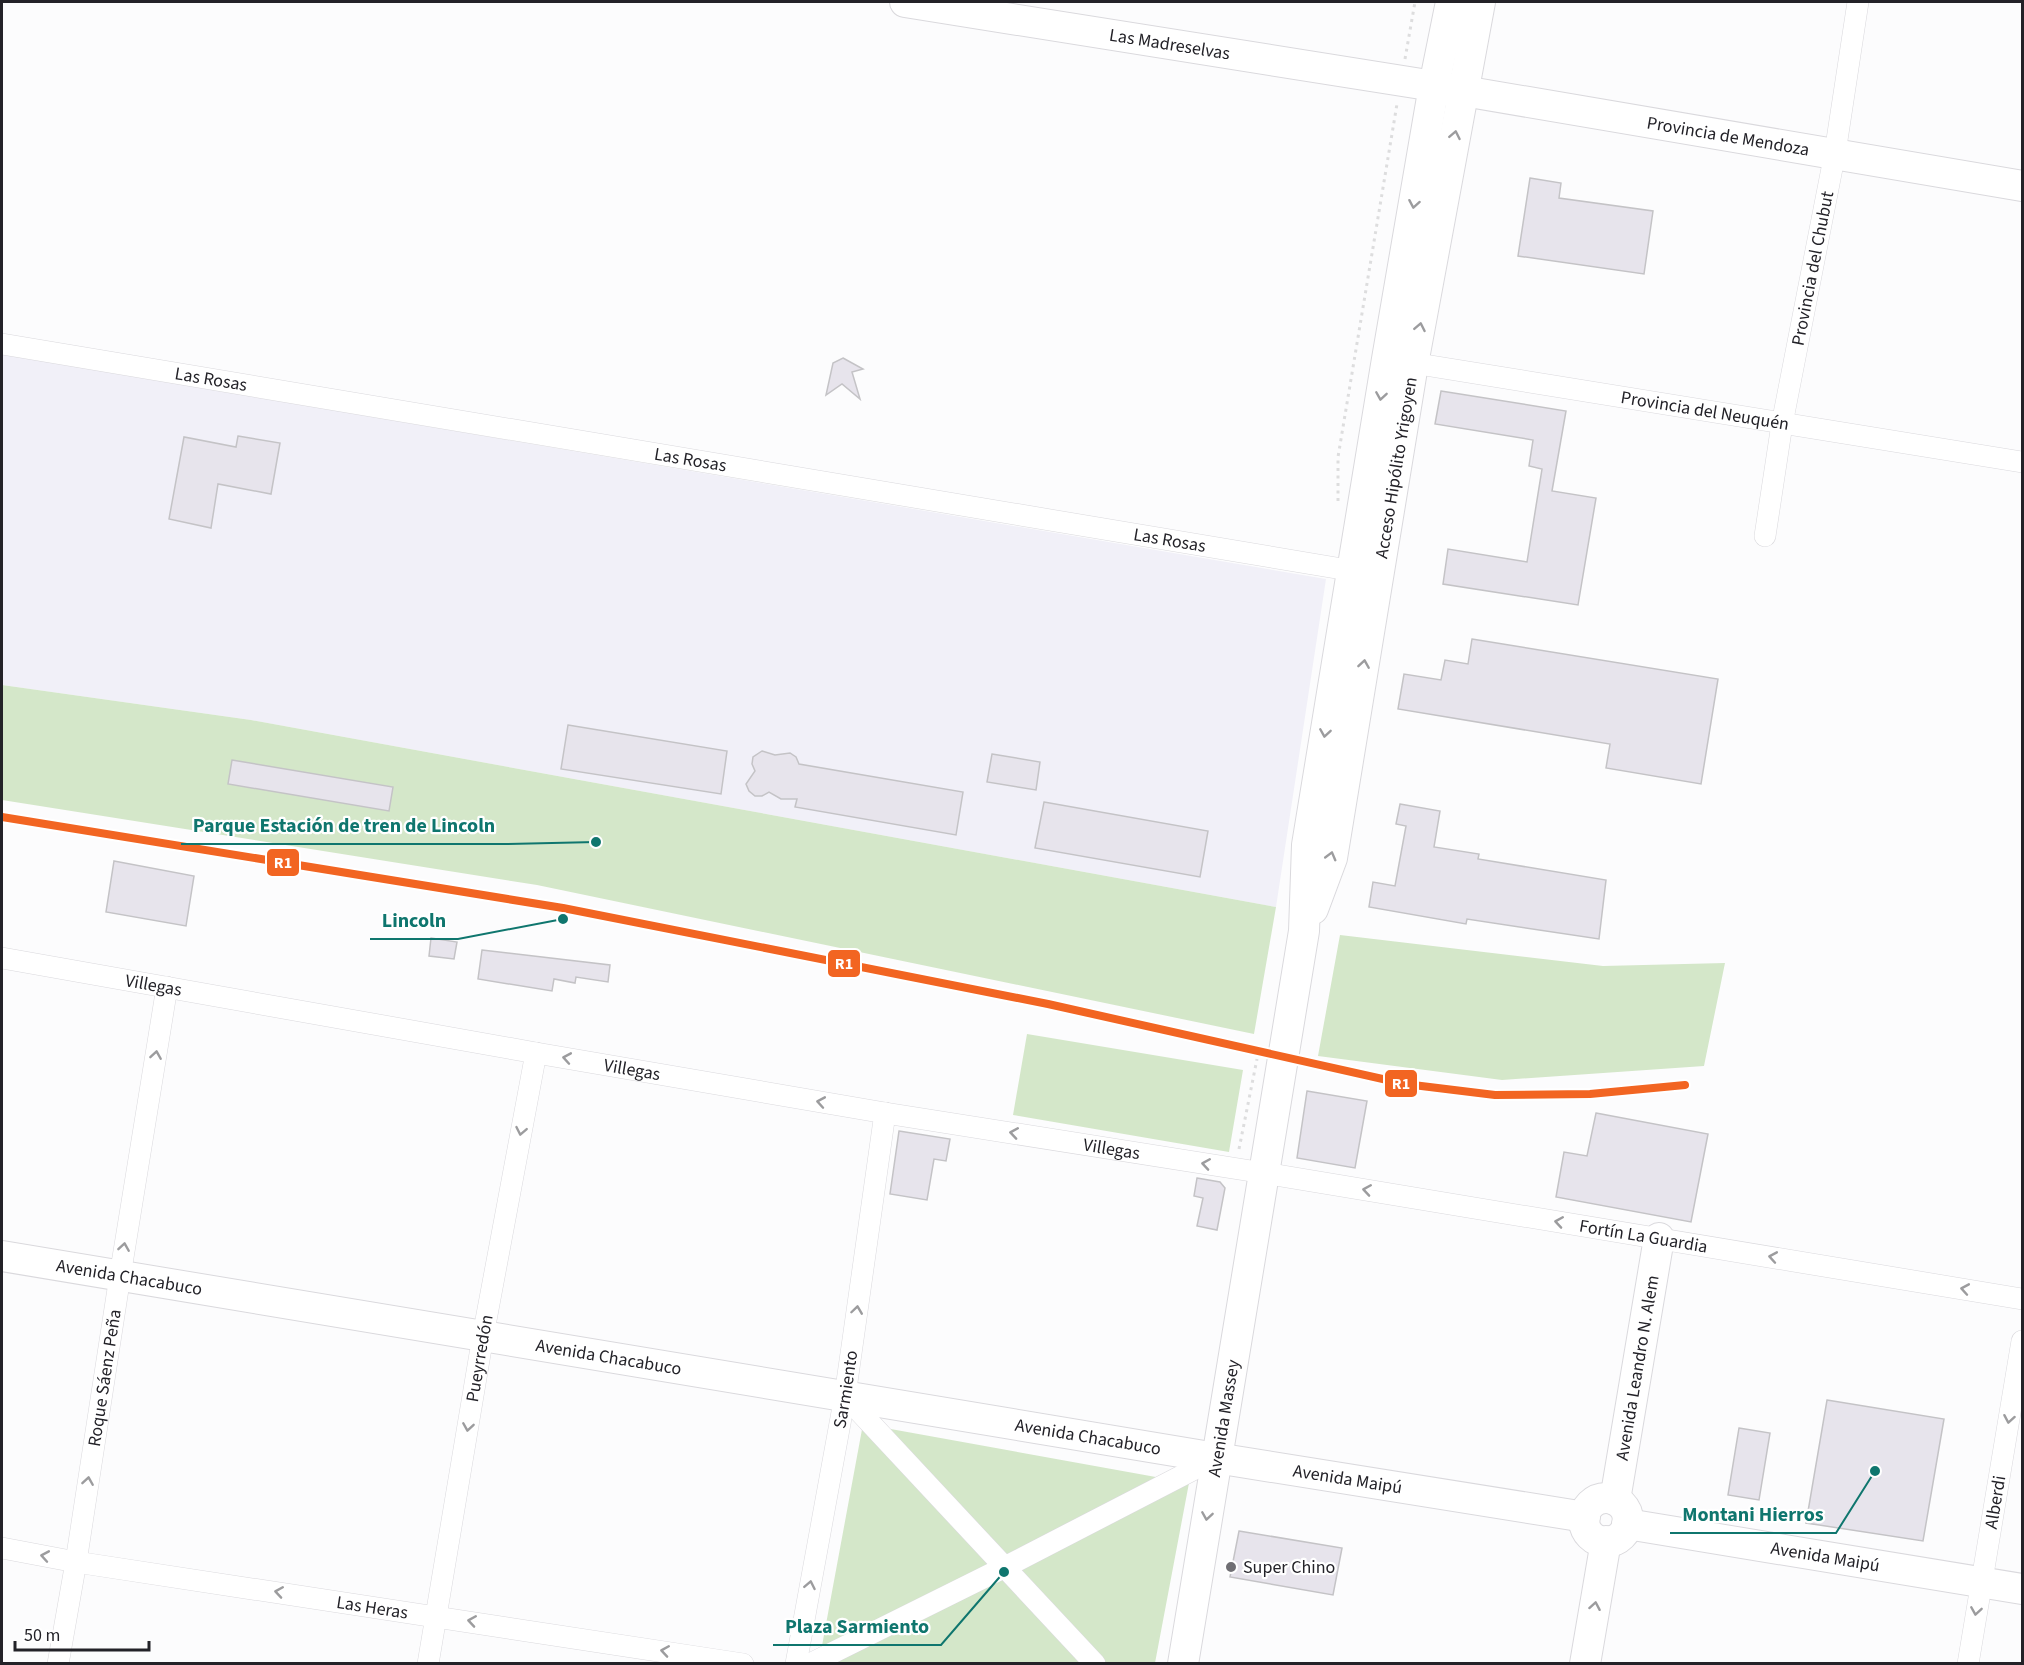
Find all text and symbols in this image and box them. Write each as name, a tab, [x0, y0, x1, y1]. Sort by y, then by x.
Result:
street label: Las Madreselvas	[1107, 23, 1232, 66]
street label: Provincia de Mendoza	[1645, 110, 1811, 163]
one-way arrow	[1448, 130, 1461, 140]
street label: Provincia del Chubut	[1786, 189, 1840, 348]
one-way arrow	[1408, 198, 1421, 208]
one-way arrow	[1413, 322, 1426, 332]
street label: Las Rosas	[173, 361, 249, 398]
street label: Acceso Hipólito Yrigoyen	[1369, 375, 1424, 560]
street label: Provincia del Neuquén	[1619, 385, 1791, 437]
one-way arrow	[1376, 391, 1388, 400]
street label: Las Rosas	[652, 442, 728, 478]
street label: Las Rosas	[1132, 522, 1208, 559]
one-way arrow	[1357, 660, 1370, 670]
one-way arrow	[1319, 728, 1332, 738]
callout: Parque Estación de tren de Lincoln	[181, 806, 508, 844]
text: Parque Estación de tren de Lincoln	[193, 812, 495, 840]
line badge: R1	[266, 848, 300, 877]
text: R1	[274, 852, 292, 874]
one-way arrow	[1324, 852, 1337, 862]
callout: Lincoln	[370, 901, 458, 939]
text: Lincoln	[382, 907, 446, 935]
line badge: R1	[827, 949, 861, 978]
text: R1	[835, 953, 853, 975]
street label: Villegas	[123, 968, 184, 1003]
one-way arrow	[149, 1050, 162, 1060]
one-way arrow	[562, 1053, 571, 1065]
street label: Villegas	[602, 1053, 662, 1087]
line badge: R1	[1384, 1069, 1418, 1098]
text: R1	[1392, 1073, 1410, 1095]
one-way arrow	[816, 1096, 826, 1109]
one-way arrow	[515, 1126, 528, 1136]
one-way arrow	[1009, 1128, 1018, 1140]
street label: Villegas	[1081, 1133, 1142, 1166]
one-way arrow	[1201, 1158, 1211, 1171]
one-way arrow	[1362, 1184, 1372, 1197]
street label: Fortín La Guardia	[1577, 1214, 1710, 1260]
one-way arrow	[1555, 1216, 1564, 1228]
one-way arrow	[118, 1243, 130, 1252]
one-way arrow	[1768, 1251, 1777, 1263]
street label: Avenida Chacabuco	[54, 1253, 204, 1302]
street label: Avenida Leandro N. Alem	[1610, 1273, 1666, 1462]
one-way arrow	[1960, 1283, 1970, 1296]
one-way arrow	[851, 1306, 863, 1315]
street label: Roque Sáenz Peña	[82, 1307, 128, 1448]
street label: Pueyrredón	[460, 1313, 500, 1404]
street label: Avenida Chacabuco	[534, 1333, 683, 1382]
street label: Sarmiento	[827, 1349, 864, 1431]
street label: Avenida Massey	[1202, 1357, 1246, 1479]
street label: Avenida Chacabuco	[1013, 1413, 1163, 1462]
one-way arrow	[2003, 1414, 2016, 1424]
one-way arrow	[462, 1421, 475, 1431]
street label: Avenida Maipú	[1291, 1458, 1404, 1501]
street label: Alberdi	[1979, 1474, 2012, 1531]
one-way arrow	[82, 1477, 94, 1486]
callout: Montani Hierros	[1670, 1495, 1836, 1533]
text: Montani Hierros	[1682, 1501, 1824, 1529]
one-way arrow	[1201, 1511, 1214, 1521]
street label: Avenida Maipú	[1769, 1536, 1882, 1578]
one-way arrow	[41, 1550, 51, 1563]
place label: Super Chino	[1243, 1555, 1335, 1580]
marker: Super Chino	[1224, 1560, 1238, 1574]
one-way arrow	[803, 1581, 816, 1591]
one-way arrow	[275, 1587, 284, 1599]
street label: Las Heras	[335, 1590, 410, 1626]
one-way arrow	[1588, 1601, 1600, 1611]
one-way arrow	[1970, 1606, 1983, 1616]
callout: Plaza Sarmiento	[773, 1607, 941, 1645]
text: Plaza Sarmiento	[785, 1613, 929, 1641]
scale bar	[15, 1614, 148, 1652]
one-way arrow	[468, 1616, 477, 1628]
text: 50 m	[24, 1623, 60, 1648]
one-way arrow	[660, 1646, 670, 1658]

